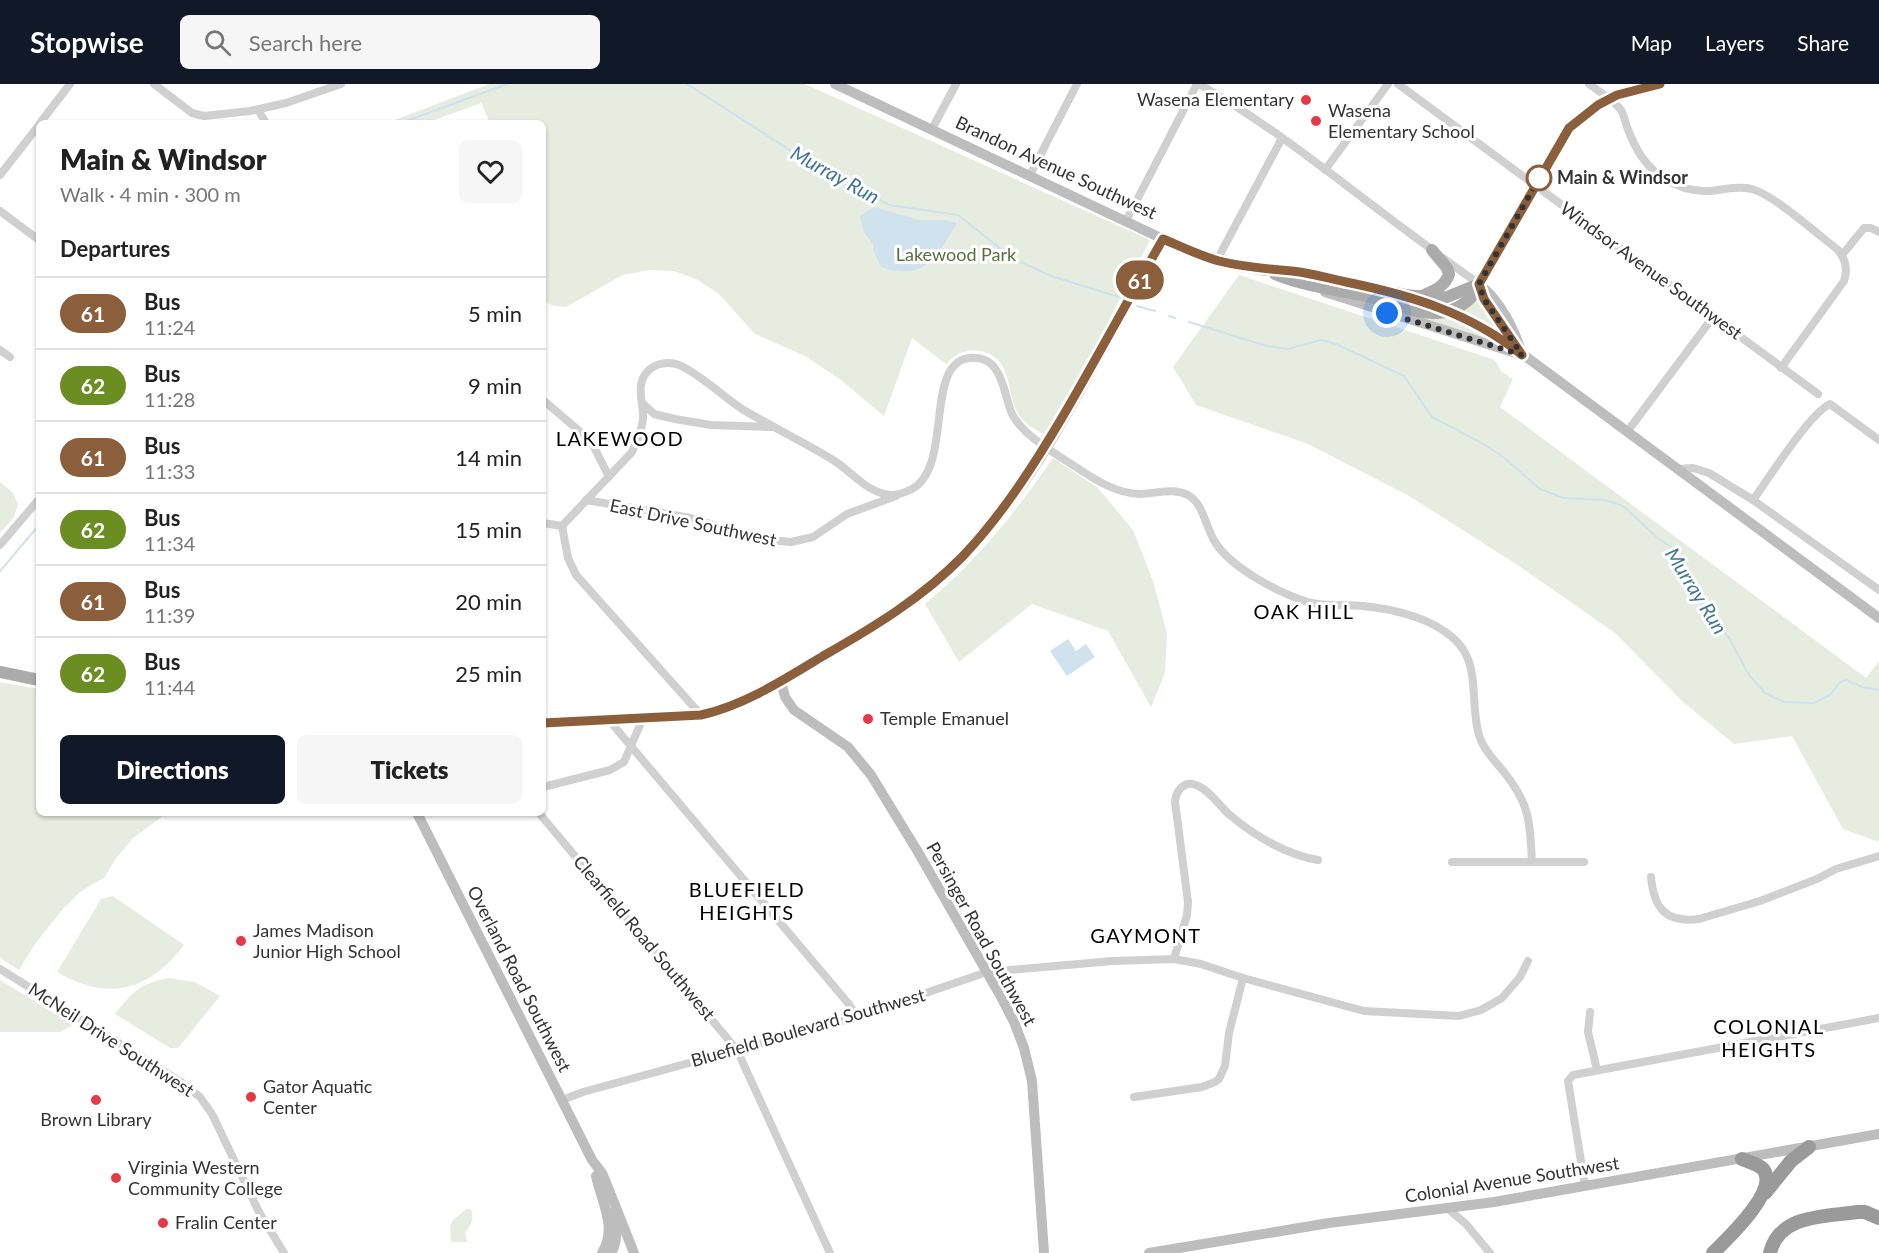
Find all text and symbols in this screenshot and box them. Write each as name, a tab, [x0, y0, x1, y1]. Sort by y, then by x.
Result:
search box	[180, 15, 600, 69]
text: Stopwise	[30, 25, 144, 59]
icon: search	[201, 26, 234, 59]
text: Search here	[249, 29, 362, 56]
text: Map	[1631, 30, 1672, 55]
text: Layers	[1705, 30, 1764, 55]
text: Share	[1797, 30, 1849, 55]
place label: Wasena Elementary	[1137, 88, 1295, 110]
marker: Wasena Elementary	[1299, 93, 1313, 107]
place label: Wasena Elementary School	[1328, 99, 1475, 142]
street label: Brandon Avenue Southwest	[952, 111, 1161, 224]
marker: Wasena Elementary School	[1309, 114, 1323, 128]
button: heart	[459, 140, 522, 203]
water label: Murray Run	[787, 140, 884, 208]
text: Main & Windsor	[60, 142, 267, 176]
marker: Main & Windsor	[1526, 165, 1552, 191]
place label: Main & Windsor	[1557, 166, 1688, 188]
text: Walk · 4 min · 300 m	[60, 182, 241, 206]
street label: Windsor Avenue Southwest	[1556, 197, 1747, 344]
text: Departures	[60, 235, 170, 262]
park label: Lakewood Park	[896, 243, 1017, 265]
line badge: 61	[1113, 260, 1167, 300]
text: 61	[1128, 268, 1152, 293]
text: Bus	[144, 288, 180, 315]
your location	[1372, 298, 1402, 328]
text: 5 min	[468, 300, 522, 327]
text: 61	[81, 301, 105, 326]
text: 11:24	[144, 315, 195, 339]
text: Bus	[144, 360, 180, 387]
text: 9 min	[468, 372, 522, 399]
text: 62	[81, 373, 105, 398]
text: 11:28	[144, 387, 195, 411]
district label: LAKEWOOD	[556, 426, 684, 450]
text: Bus	[144, 432, 180, 459]
text: 14 min	[455, 444, 522, 471]
text: 61	[81, 445, 105, 470]
text: 11:33	[144, 459, 195, 483]
street label: East Drive Southwest	[608, 494, 779, 551]
text: Bus	[144, 504, 180, 531]
text: 15 min	[455, 516, 522, 543]
text: 62	[81, 517, 105, 542]
text: 11:34	[144, 531, 195, 555]
water label: Murray Run	[1661, 543, 1733, 638]
text: Bus	[144, 576, 180, 603]
text: 20 min	[455, 588, 522, 615]
text: 61	[81, 589, 105, 614]
district label: OAK HILL	[1254, 599, 1354, 623]
text: 11:39	[144, 603, 195, 627]
text: Bus	[144, 648, 180, 675]
text: 25 min	[455, 660, 522, 687]
text: 62	[81, 661, 105, 686]
text: 11:44	[144, 675, 195, 699]
place label: Temple Emanuel	[880, 707, 1009, 729]
marker: Temple Emanuel	[861, 712, 875, 726]
button: Directions	[60, 735, 285, 804]
button: Tickets	[297, 735, 522, 804]
street label: Persinger Road Southwest	[922, 838, 1042, 1030]
street label: Clearfield Road Southwest	[569, 850, 721, 1025]
district label: BLUEFIELD HEIGHTS	[689, 877, 805, 924]
street label: Overland Road Southwest	[463, 882, 577, 1076]
place label: James Madison Junior High School	[253, 919, 401, 962]
district label: GAYMONT	[1090, 923, 1202, 947]
marker: James Madison Junior High School	[234, 934, 248, 948]
street label: McNeil Drive Southwest	[25, 977, 199, 1101]
street label: Bluefield Boulevard Southwest	[688, 983, 928, 1071]
district label: COLONIAL HEIGHTS	[1713, 1014, 1825, 1061]
place label: Gator Aquatic Center	[263, 1075, 373, 1118]
marker: Gator Aquatic Center	[244, 1090, 258, 1104]
marker: Brown Library	[89, 1093, 103, 1107]
place label: Brown Library	[40, 1108, 152, 1130]
street label: Colonial Avenue Southwest	[1403, 1151, 1621, 1207]
place label: Virginia Western Community College	[128, 1156, 283, 1199]
marker: Virginia Western Community College	[109, 1171, 123, 1185]
place label: Fralin Center	[175, 1211, 277, 1233]
marker: Fralin Center	[156, 1216, 170, 1230]

